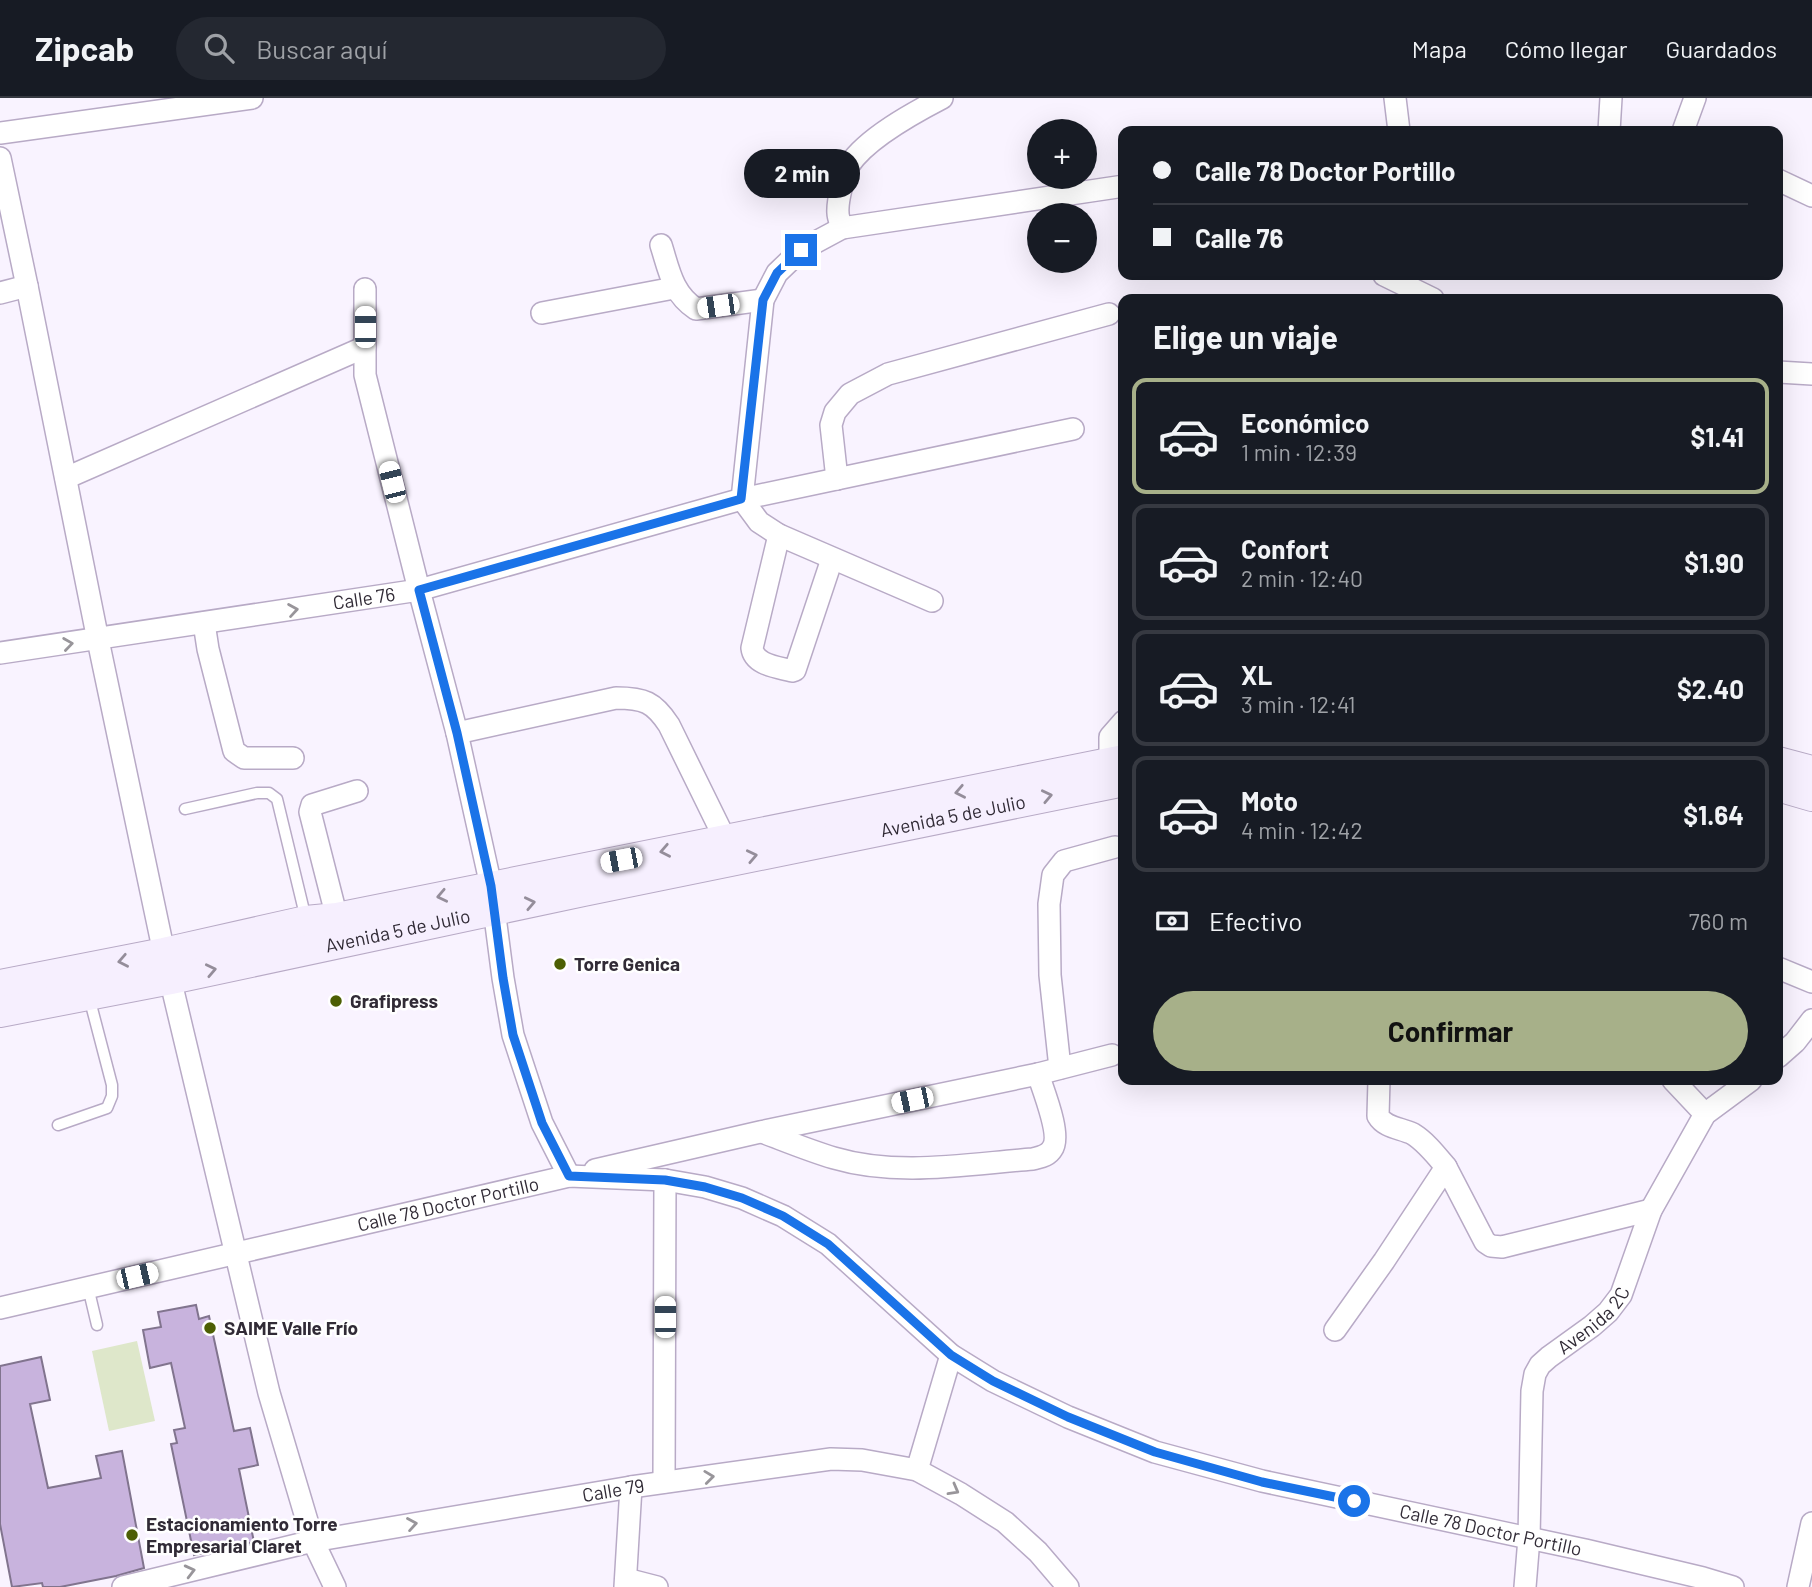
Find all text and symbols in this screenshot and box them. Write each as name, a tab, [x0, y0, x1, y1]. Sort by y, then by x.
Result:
search box	[176, 17, 666, 80]
text: Zipcab	[35, 28, 134, 68]
icon: search	[200, 29, 238, 67]
text: Buscar aquí	[256, 33, 387, 64]
text: Mapa	[1412, 34, 1467, 63]
text: Cómo llegar	[1505, 34, 1627, 63]
text: Guardados	[1665, 34, 1777, 63]
map controls	[1027, 119, 1097, 273]
button: +	[1027, 119, 1097, 189]
callout: 2 min	[743, 149, 859, 198]
text: Calle 78 Doctor Portillo	[1195, 155, 1456, 186]
text: 2 min	[774, 159, 830, 187]
button: −	[1027, 203, 1097, 273]
text: Calle 76	[1195, 222, 1283, 253]
route end	[785, 234, 817, 266]
car	[696, 293, 741, 319]
car	[355, 306, 376, 348]
text: Elige un viaje	[1153, 317, 1338, 355]
icon: car	[1157, 405, 1220, 468]
text: Económico	[1241, 407, 1370, 438]
text: $1.41	[1690, 421, 1744, 452]
text: 1 min · 12:39	[1241, 438, 1357, 466]
car	[377, 459, 408, 505]
icon: car	[1157, 531, 1220, 594]
text: Confort	[1241, 533, 1329, 564]
text: $1.90	[1684, 547, 1744, 578]
text: 2 min · 12:40	[1241, 564, 1363, 592]
street label: Calle 76	[331, 582, 397, 614]
one-way arrow	[287, 603, 298, 618]
one-way arrow	[62, 636, 73, 651]
icon: car	[1157, 657, 1220, 720]
text: XL	[1241, 659, 1272, 690]
text: $2.40	[1677, 673, 1744, 704]
text: 3 min · 12:41	[1241, 690, 1356, 718]
icon: car	[1157, 783, 1220, 846]
one-way arrow	[954, 784, 966, 799]
text: Moto	[1241, 785, 1298, 816]
street label: Avenida 5 de Julio	[878, 789, 1027, 841]
one-way arrow	[1041, 790, 1053, 805]
text: $1.64	[1683, 799, 1744, 830]
text: 4 min · 12:42	[1241, 816, 1363, 844]
one-way arrow	[659, 842, 671, 857]
car	[599, 846, 644, 874]
one-way arrow	[746, 850, 758, 865]
one-way arrow	[436, 887, 448, 902]
one-way arrow	[524, 896, 536, 911]
icon: cash	[1153, 902, 1191, 940]
street label: Avenida 5 de Julio	[323, 903, 472, 957]
text: Efectivo	[1209, 905, 1302, 936]
text: 760 m	[1689, 907, 1748, 935]
place label: Torre Genica	[574, 952, 680, 975]
one-way arrow	[117, 953, 129, 968]
marker: Torre Genica	[552, 956, 568, 972]
one-way arrow	[205, 964, 217, 979]
place label: Grafipress	[350, 989, 438, 1012]
button: Confirmar	[1153, 991, 1748, 1071]
marker: Grafipress	[328, 993, 344, 1009]
car	[890, 1085, 935, 1115]
street label: Calle 78 Doctor Portillo	[355, 1171, 541, 1236]
car	[115, 1261, 160, 1291]
street label: Avenida 2C	[1552, 1284, 1634, 1358]
car	[655, 1296, 676, 1338]
place label: SAIME Valle Frío	[224, 1316, 358, 1339]
marker: SAIME Valle Frío	[202, 1320, 218, 1336]
one-way arrow	[703, 1469, 715, 1484]
street label: Calle 79	[580, 1473, 646, 1506]
one-way arrow	[947, 1482, 959, 1495]
route start	[1338, 1485, 1370, 1517]
street label: Calle 78 Doctor Portillo	[1398, 1499, 1584, 1560]
place label: Estacionamiento Torre Empresarial Claret	[146, 1512, 338, 1557]
one-way arrow	[406, 1517, 418, 1532]
marker: Estacionamiento Torre Empresarial Claret	[124, 1527, 140, 1543]
one-way arrow	[184, 1565, 196, 1579]

